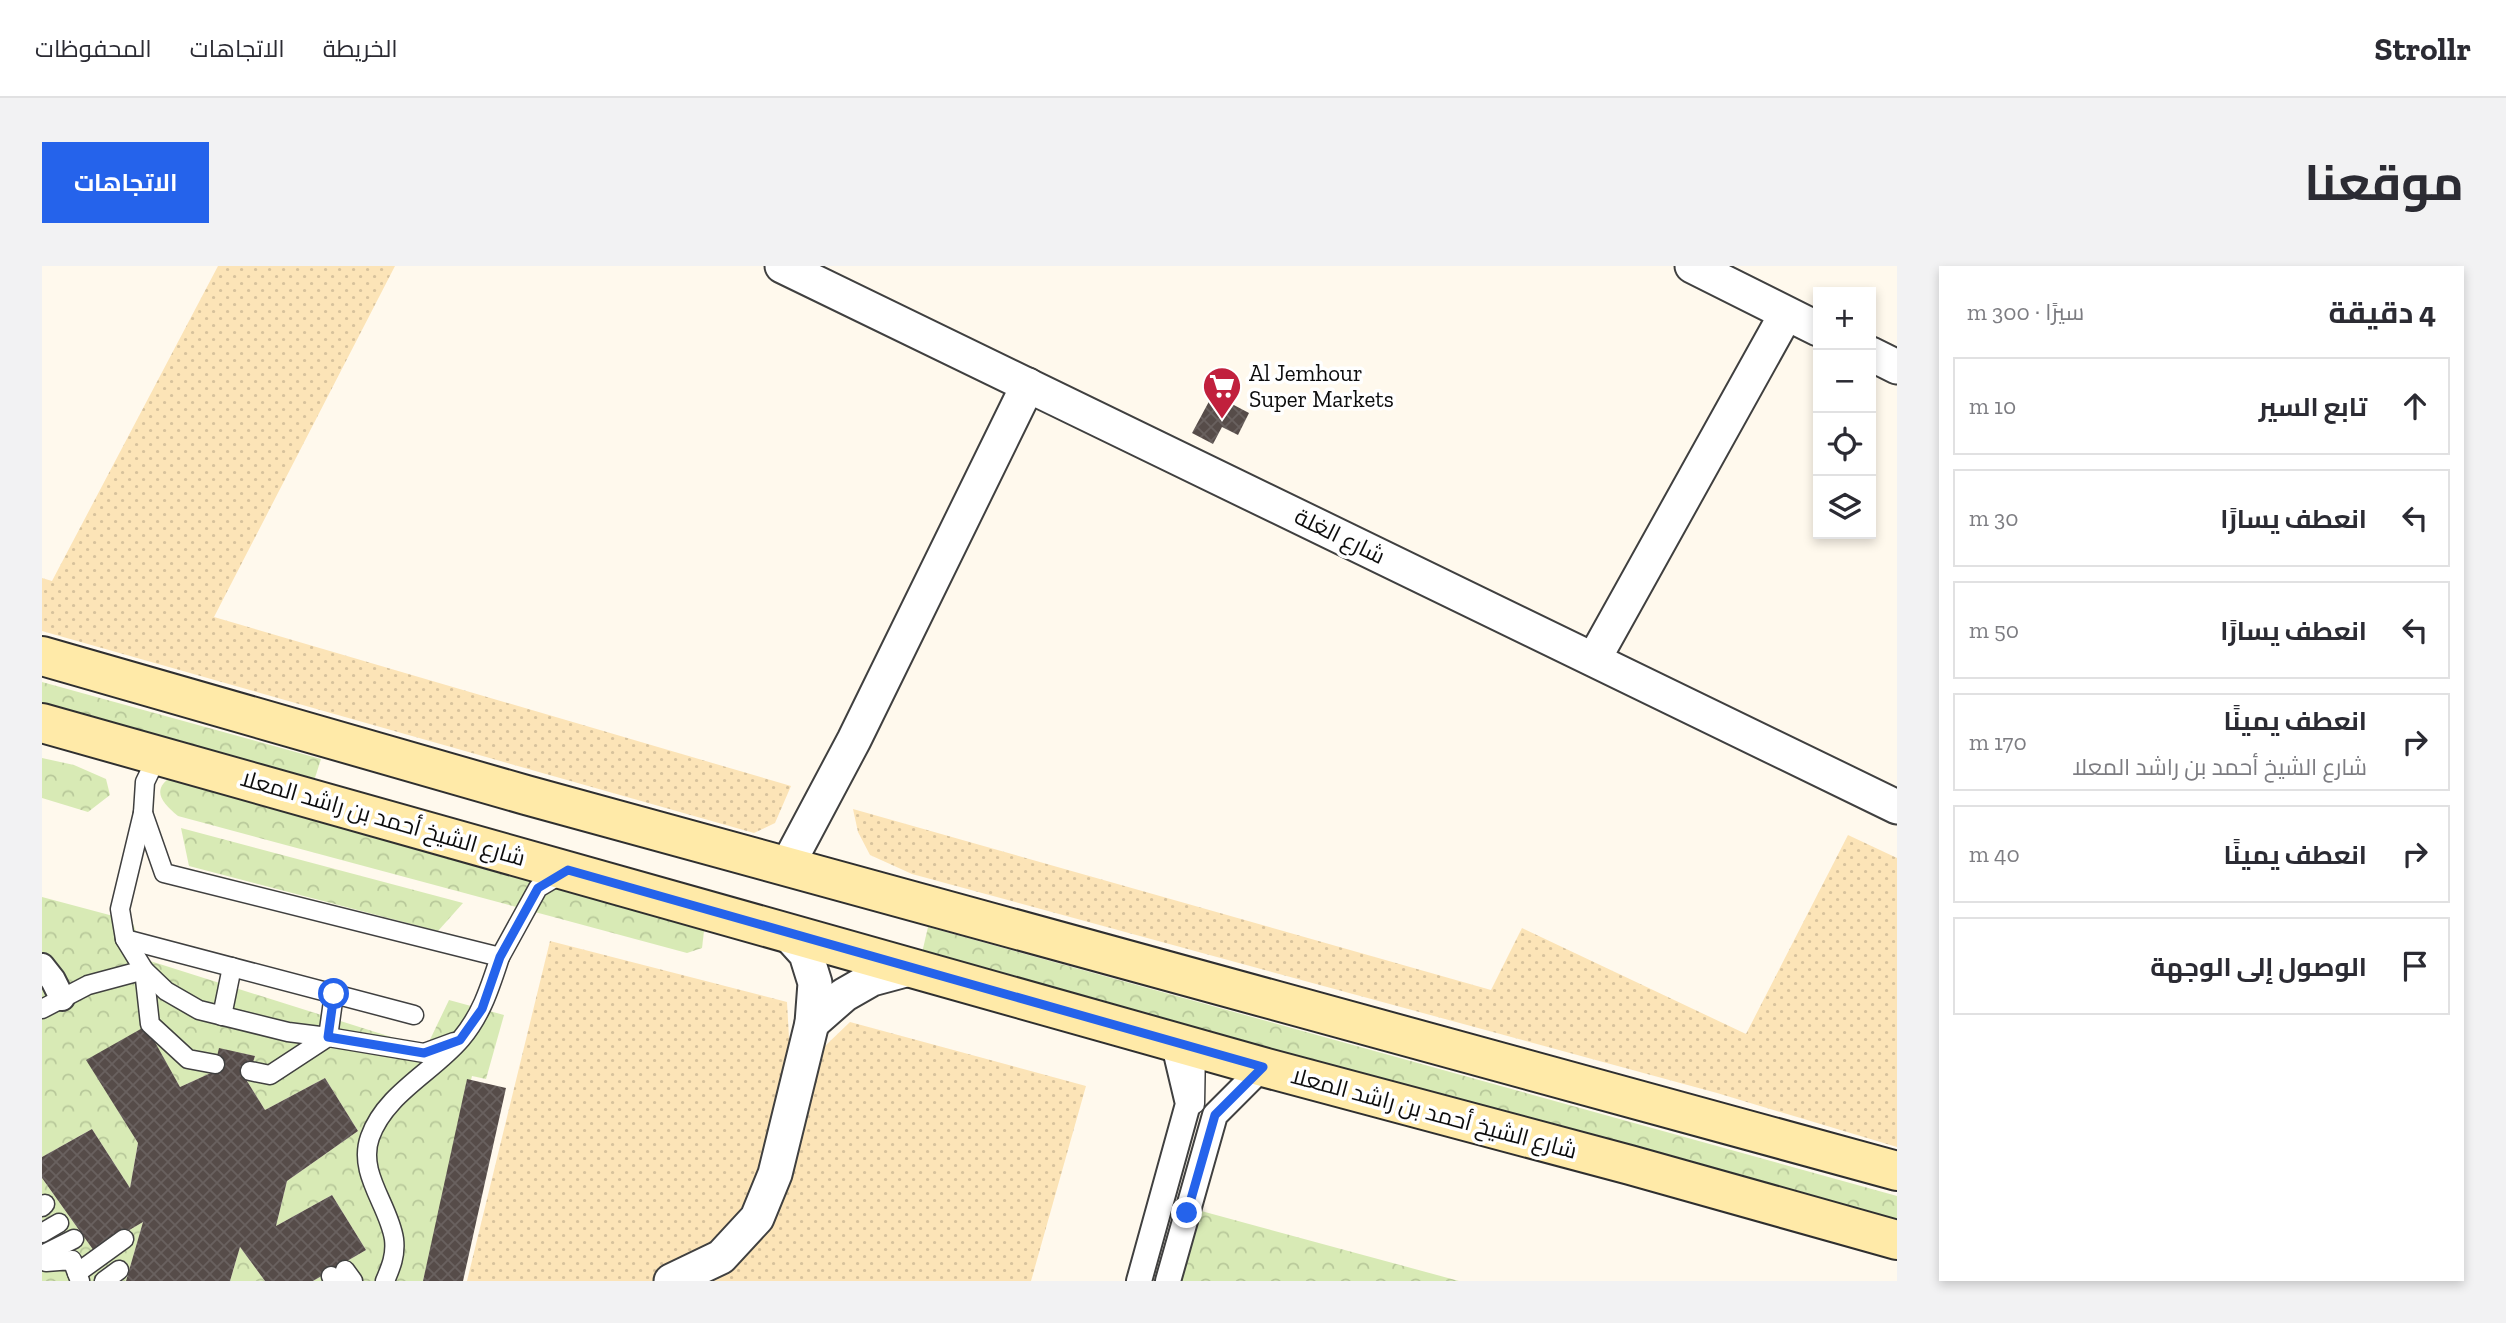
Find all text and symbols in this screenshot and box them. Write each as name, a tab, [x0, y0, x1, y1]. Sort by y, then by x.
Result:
text: Strollr	[2374, 29, 2471, 68]
text: المحفوظات	[35, 34, 152, 63]
text: الاتجاهات	[190, 34, 285, 63]
text: الخريطة	[323, 34, 398, 63]
button: الاتجاهات	[42, 142, 209, 223]
text: موقعنا	[2304, 154, 2464, 213]
map controls	[1813, 287, 1876, 539]
button: +	[1813, 287, 1876, 350]
text: 4 دقيقة	[2328, 295, 2436, 331]
text: سيرًا · 300 m	[1967, 298, 2084, 326]
button: −	[1813, 350, 1876, 413]
place label: Al Jemhour Super Markets	[1249, 359, 1394, 413]
supermarket icon: Al Jemhour Super Markets	[1201, 365, 1243, 420]
icon: ahead	[2396, 387, 2434, 425]
text: تابع السير	[2259, 391, 2367, 423]
text: 10 m	[1969, 392, 2016, 420]
button: locate	[1813, 413, 1876, 476]
button: layers	[1813, 476, 1876, 539]
icon: left	[2396, 499, 2434, 537]
street label: شارع الغلة	[1289, 502, 1390, 572]
text: انعطف يسارًا	[2220, 503, 2367, 535]
text: 30 m	[1969, 504, 2019, 532]
icon: left	[2396, 611, 2434, 649]
text: انعطف يسارًا	[2220, 615, 2367, 647]
text: 50 m	[1969, 616, 2019, 644]
text: انعطف يمينًا	[2224, 705, 2367, 737]
icon: right	[2396, 723, 2434, 761]
text: 170 m	[1969, 728, 2027, 756]
text: شارع الشيخ أحمد بن راشد المعلا	[2072, 753, 2367, 781]
street label: شارع الشيخ أحمد بن راشد المعلا	[237, 763, 529, 874]
icon: right	[2396, 835, 2434, 873]
text: انعطف يمينًا	[2224, 839, 2367, 871]
text: 40 m	[1969, 840, 2020, 868]
icon: arrive	[2396, 947, 2434, 985]
text: الوصول إلى الوجهة	[2150, 951, 2367, 983]
route start	[318, 978, 349, 1009]
street label: شارع الشيخ أحمد بن راشد المعلا	[1287, 1060, 1580, 1167]
route end	[1171, 1197, 1202, 1228]

